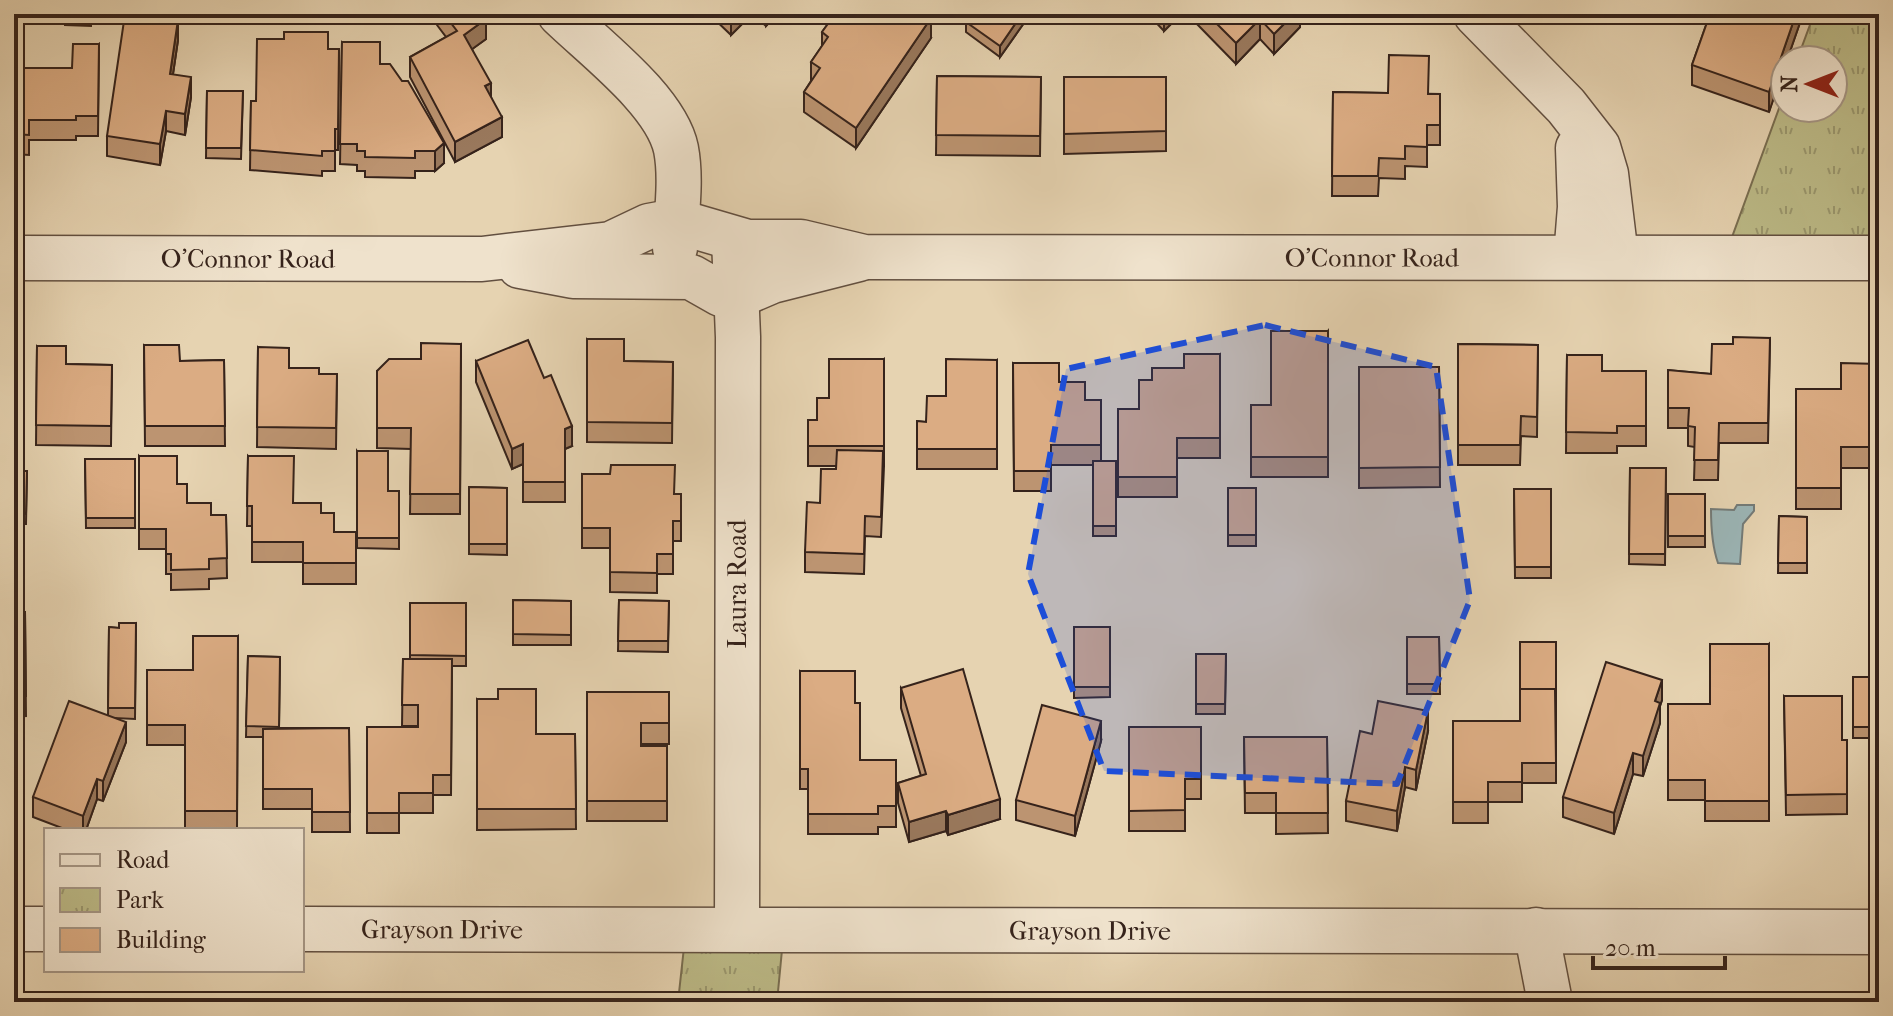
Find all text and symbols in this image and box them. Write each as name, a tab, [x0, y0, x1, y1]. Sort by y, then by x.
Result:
north arrow	[1769, 44, 1849, 124]
text: N	[1777, 75, 1803, 92]
street label: O'Connor Road	[1285, 242, 1460, 273]
street label: O'Connor Road	[161, 243, 336, 274]
street label: Laura Road	[722, 519, 753, 648]
legend	[44, 828, 304, 972]
text: Road	[116, 846, 170, 874]
text: Park	[116, 886, 164, 914]
street label: Grayson Drive	[361, 914, 523, 945]
street label: Grayson Drive	[1009, 915, 1171, 946]
scale bar	[1593, 920, 1725, 970]
text: Building	[116, 926, 207, 954]
text: 20 m	[1605, 934, 1656, 962]

